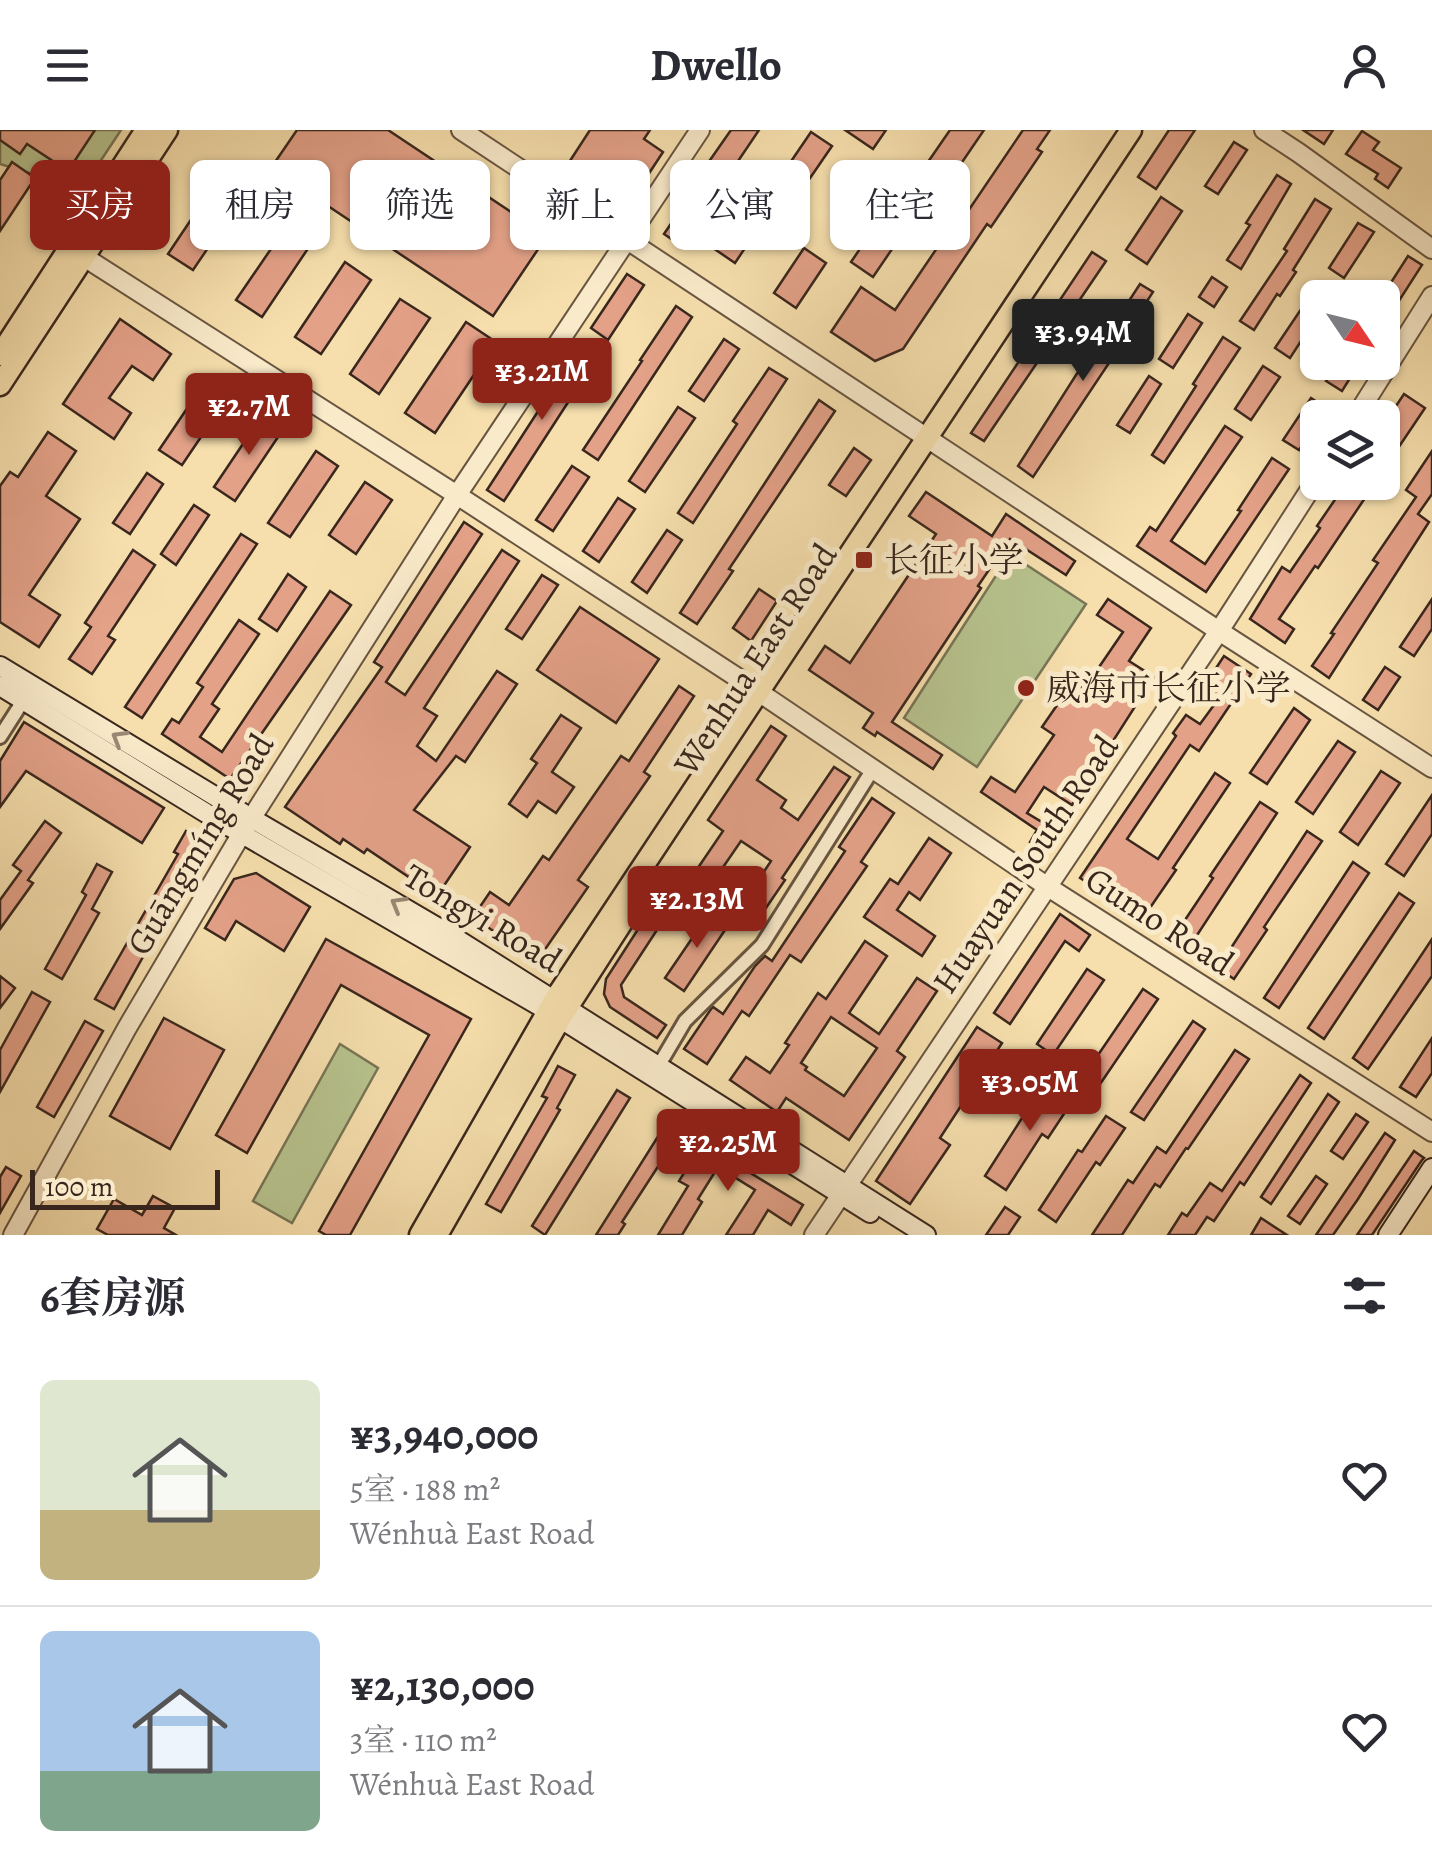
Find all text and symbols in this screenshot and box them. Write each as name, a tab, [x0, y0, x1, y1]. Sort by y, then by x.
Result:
text: Dwello	[650, 34, 782, 96]
icon: menu	[40, 38, 95, 93]
icon: person	[1337, 38, 1392, 93]
chip: 买房	[30, 160, 170, 250]
chip: 租房	[190, 160, 330, 250]
chip: 筛选	[350, 160, 490, 250]
chip: 新上	[510, 160, 650, 250]
chip: 公寓	[670, 160, 810, 250]
chip: 住宅	[830, 160, 970, 250]
north arrow	[1300, 280, 1400, 380]
map controls	[1300, 280, 1400, 500]
pin: ¥3.94M	[1002, 299, 1164, 384]
text: ¥3.94M	[1034, 309, 1132, 353]
pin: ¥3.21M	[461, 338, 623, 423]
text: ¥3.21M	[495, 348, 589, 392]
pin: ¥2.7M	[179, 373, 319, 458]
text: ¥2.7M	[207, 383, 291, 427]
button: layers	[1300, 400, 1400, 500]
street label: Wenhua East Road	[661, 534, 848, 785]
place label: 长征小学	[884, 536, 1024, 584]
marker: 长征小学	[853, 549, 875, 571]
place label: 威海市长征小学	[1046, 664, 1291, 712]
marker: 威海市长征小学	[1015, 677, 1037, 699]
street label: Guāngmíng Road	[115, 724, 285, 964]
street label: Huayuan South Road	[921, 725, 1129, 1003]
one-way arrow	[112, 731, 130, 750]
street label: Tongyi Road	[395, 852, 571, 984]
street label: Gumo Road	[1077, 855, 1244, 987]
pin: ¥2.13M	[616, 866, 778, 951]
text: ¥2.13M	[650, 876, 744, 920]
one-way arrow	[391, 897, 409, 916]
pin: ¥3.05M	[949, 1049, 1111, 1134]
text: ¥3.05M	[981, 1059, 1079, 1103]
pin: ¥2.25M	[647, 1109, 809, 1194]
text: ¥2.25M	[679, 1119, 777, 1163]
scale bar	[30, 1165, 220, 1210]
text: 100 m	[45, 1168, 113, 1206]
icon: filters	[1337, 1268, 1392, 1323]
text: 6套房源	[40, 1269, 186, 1326]
text: ¥3,940,000	[350, 1406, 538, 1463]
icon: home	[120, 1420, 240, 1540]
icon: heart	[1337, 1453, 1392, 1508]
text: 5室 · 188 m²	[350, 1467, 500, 1511]
text: Wénhuà East Road	[350, 1511, 595, 1555]
text: ¥2,130,000	[350, 1657, 535, 1714]
icon: home	[120, 1671, 240, 1791]
icon: heart	[1337, 1704, 1392, 1759]
text: 3室 · 110 m²	[350, 1718, 497, 1762]
text: Wénhuà East Road	[350, 1762, 595, 1806]

